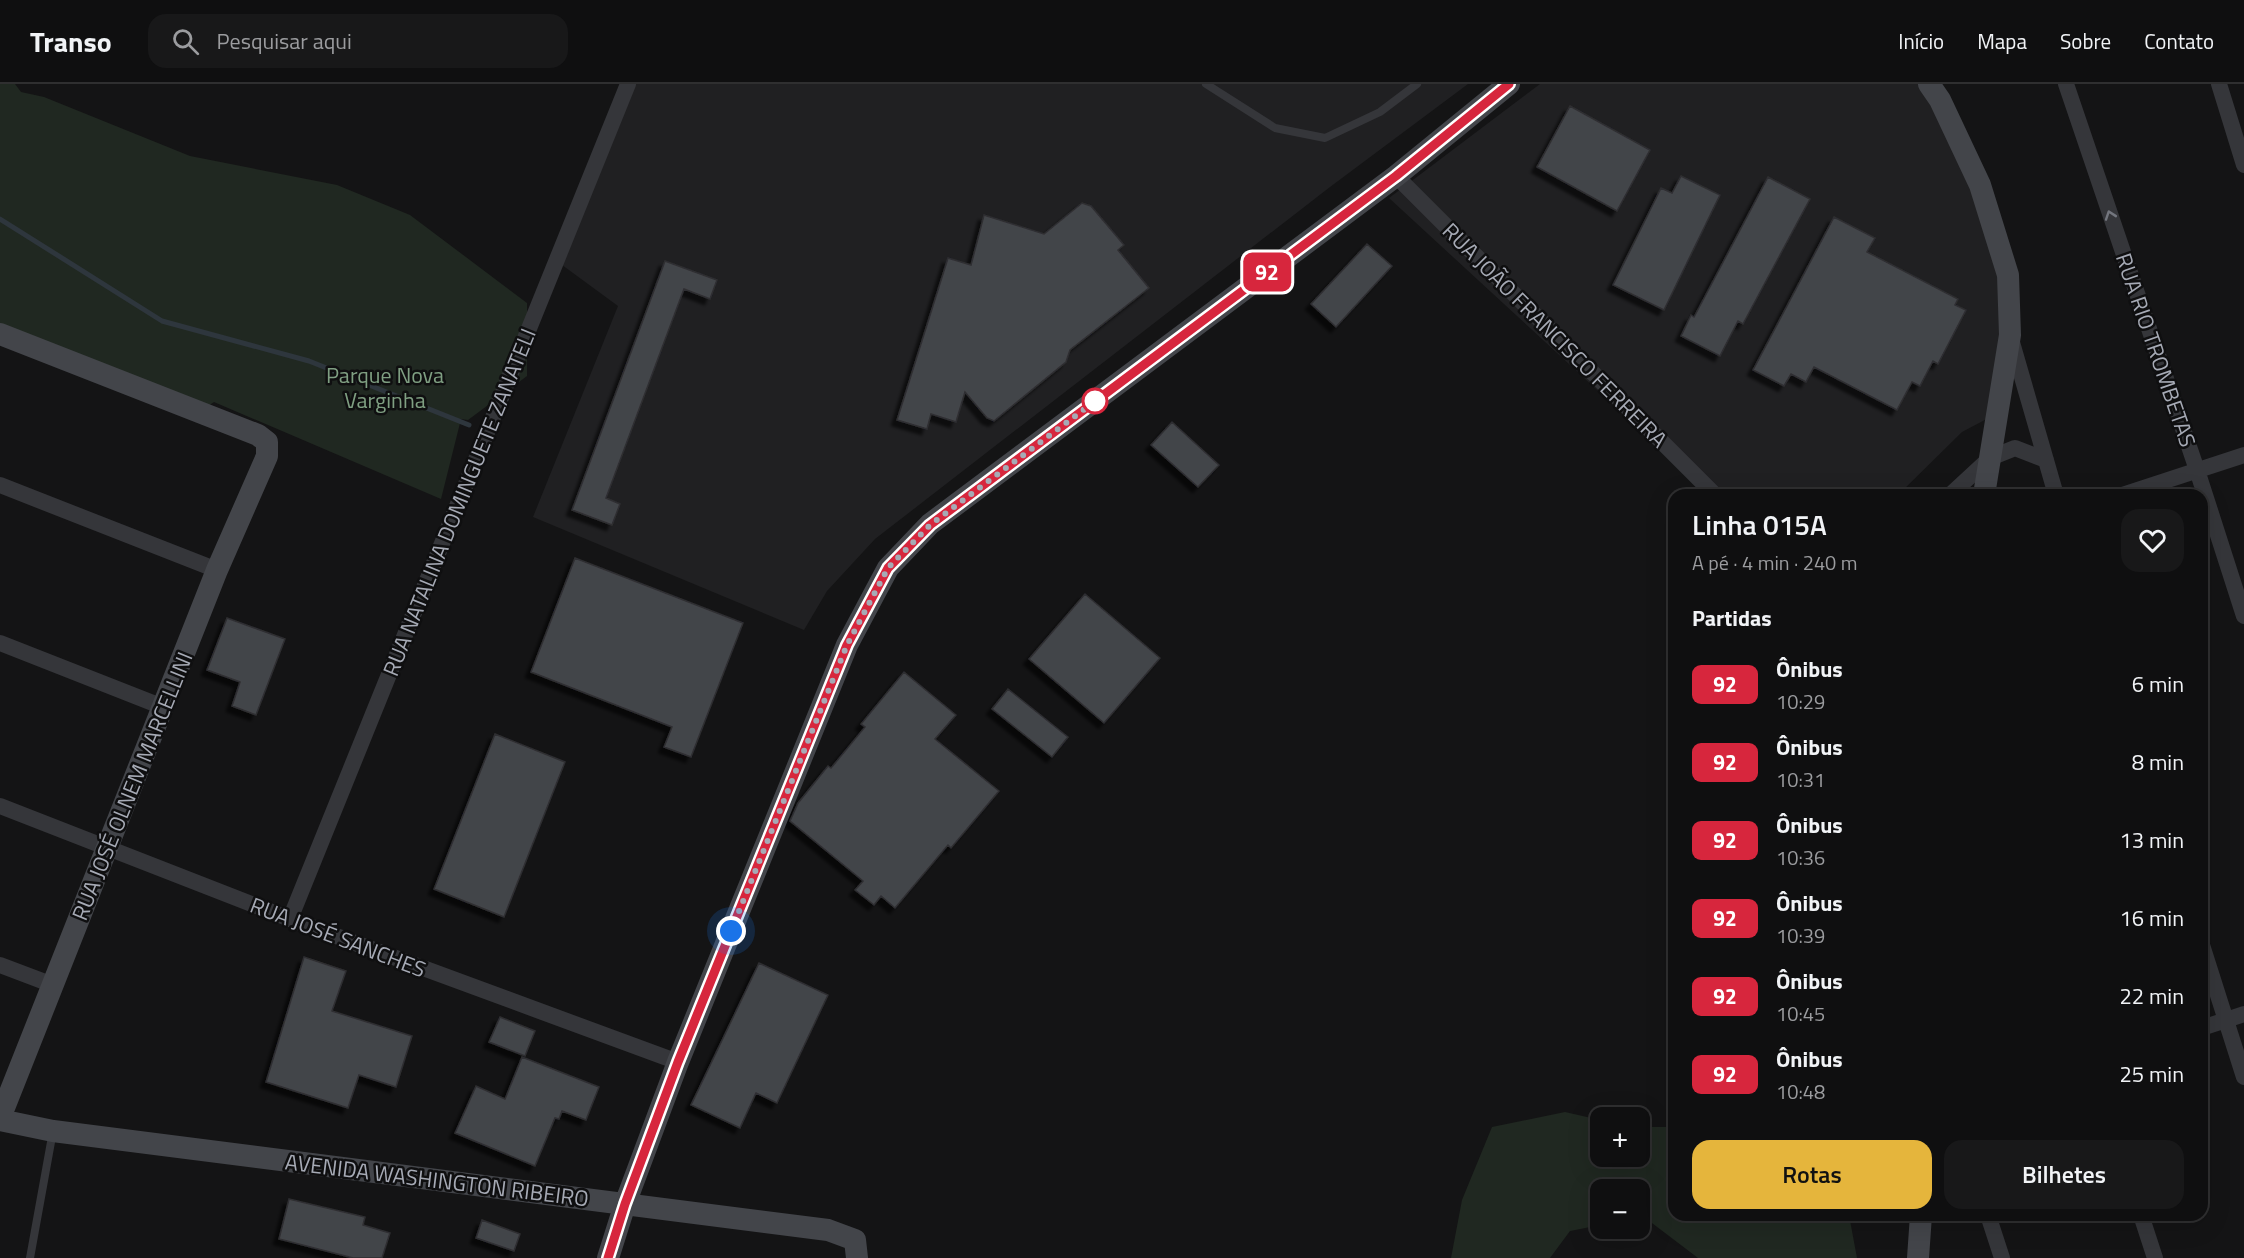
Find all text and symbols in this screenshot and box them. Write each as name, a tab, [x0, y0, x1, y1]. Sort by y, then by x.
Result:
search box	[148, 14, 568, 68]
text: Transo	[30, 20, 112, 63]
text: Pesquisar aqui	[217, 24, 352, 58]
icon: search	[169, 25, 202, 58]
text: Início	[1898, 25, 1944, 57]
text: Mapa	[1977, 25, 2027, 57]
text: Sobre	[2060, 25, 2111, 57]
text: Contato	[2144, 25, 2214, 57]
one-way arrow	[2105, 210, 2118, 221]
street label: RUA JOÃO FRANCISCO FERREIRA	[1435, 215, 1675, 455]
street label: RUA RIO TROMBETAS	[2107, 248, 2205, 452]
line badge: 92	[1240, 252, 1294, 291]
text: 92	[1255, 256, 1279, 288]
street label: RUA NATALINA DOMINGUETE ZANATELI	[373, 323, 545, 681]
park label: Parque Nova Varginha	[326, 358, 444, 417]
unlabelled marker	[1082, 388, 1108, 414]
text: Linha 015A	[1692, 503, 1827, 546]
button: heart	[2121, 509, 2184, 572]
text: A pé · 4 min · 240 m	[1692, 547, 1857, 578]
text: Partidas	[1692, 601, 1772, 635]
street label: RUA JOSÉ OLNEM MARCELLINI	[63, 647, 201, 925]
text: Ônibus	[1776, 652, 1843, 686]
text: 6 min	[2132, 667, 2184, 701]
text: 92	[1713, 668, 1737, 700]
text: 10:29	[1776, 686, 1825, 717]
text: Ônibus	[1776, 730, 1843, 764]
text: 8 min	[2132, 745, 2184, 779]
text: 92	[1713, 746, 1737, 778]
text: 10:31	[1776, 764, 1825, 795]
text: Ônibus	[1776, 808, 1843, 842]
text: 13 min	[2119, 823, 2184, 857]
text: 92	[1713, 824, 1737, 856]
text: 10:36	[1776, 842, 1825, 873]
text: Ônibus	[1776, 886, 1843, 920]
street label: RUA JOSÉ SANCHES	[245, 888, 431, 986]
text: 16 min	[2119, 901, 2184, 935]
text: 92	[1713, 902, 1737, 934]
your location	[716, 916, 746, 946]
text: 10:39	[1776, 920, 1825, 951]
text: Ônibus	[1776, 964, 1843, 998]
text: 22 min	[2119, 979, 2184, 1013]
text: 92	[1713, 980, 1737, 1012]
text: 10:45	[1776, 998, 1825, 1029]
text: Ônibus	[1776, 1042, 1843, 1076]
text: 25 min	[2119, 1057, 2184, 1091]
text: 92	[1713, 1058, 1737, 1090]
text: 10:48	[1776, 1076, 1825, 1107]
map controls	[1590, 1107, 1650, 1239]
button: +	[1590, 1107, 1650, 1167]
button: Rotas	[1692, 1140, 1932, 1209]
button: Bilhetes	[1944, 1140, 2184, 1209]
street label: AVENIDA WASHINGTON RIBEIRO	[283, 1144, 591, 1216]
button: −	[1590, 1179, 1650, 1239]

